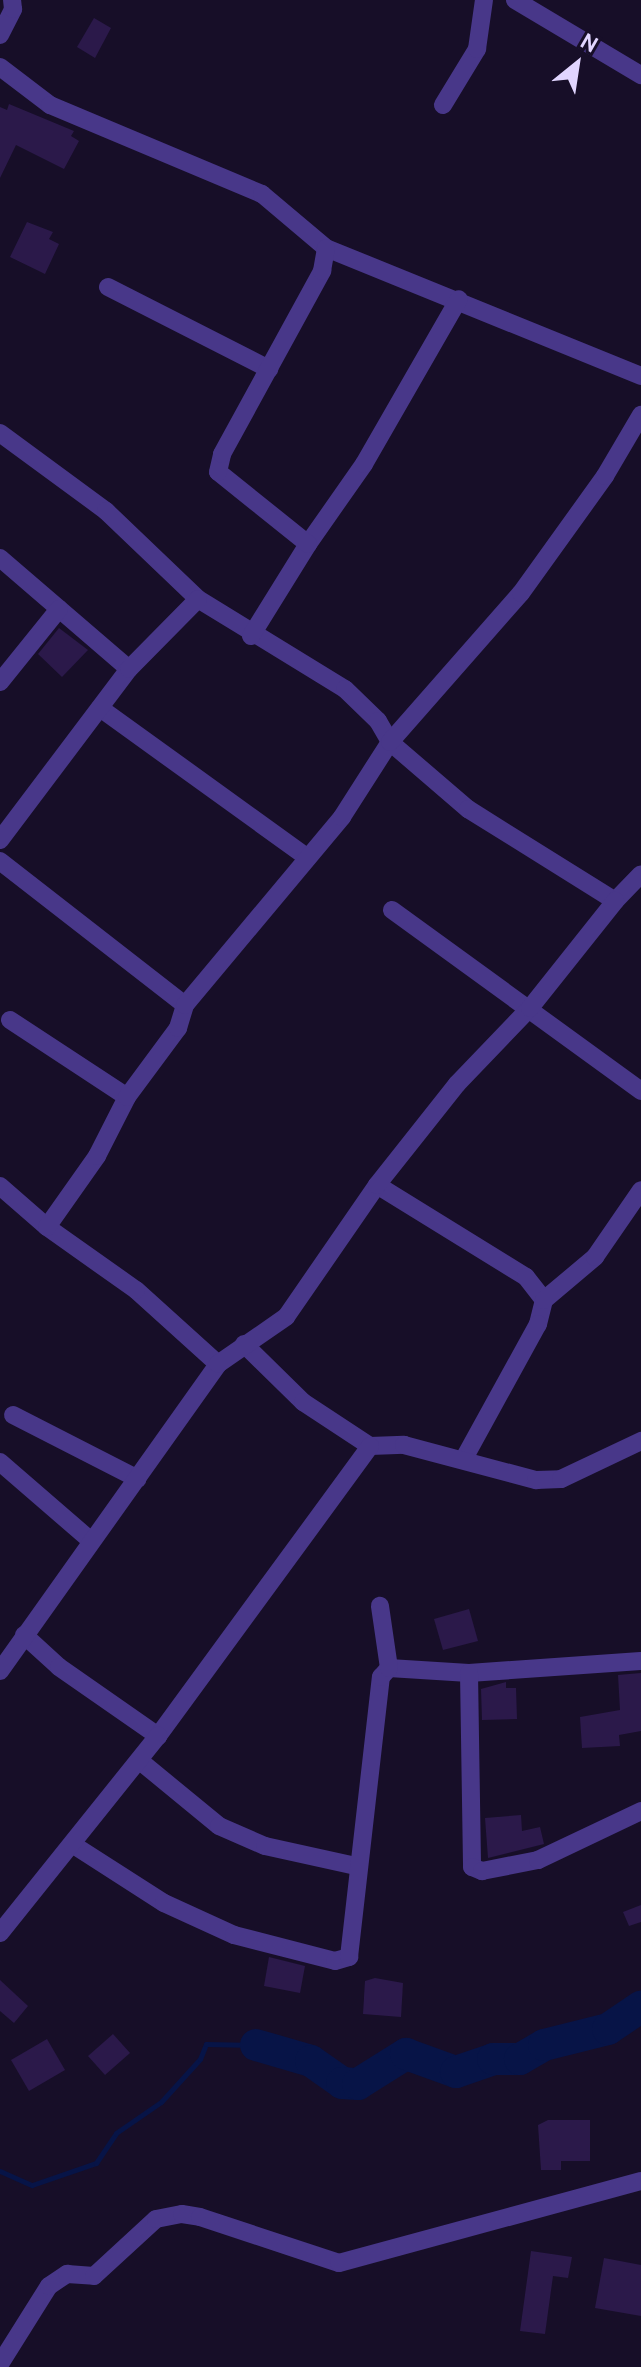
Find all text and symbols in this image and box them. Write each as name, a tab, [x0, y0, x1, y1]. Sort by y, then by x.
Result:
north arrow	[537, 24, 617, 104]
text: N	[576, 27, 603, 58]

